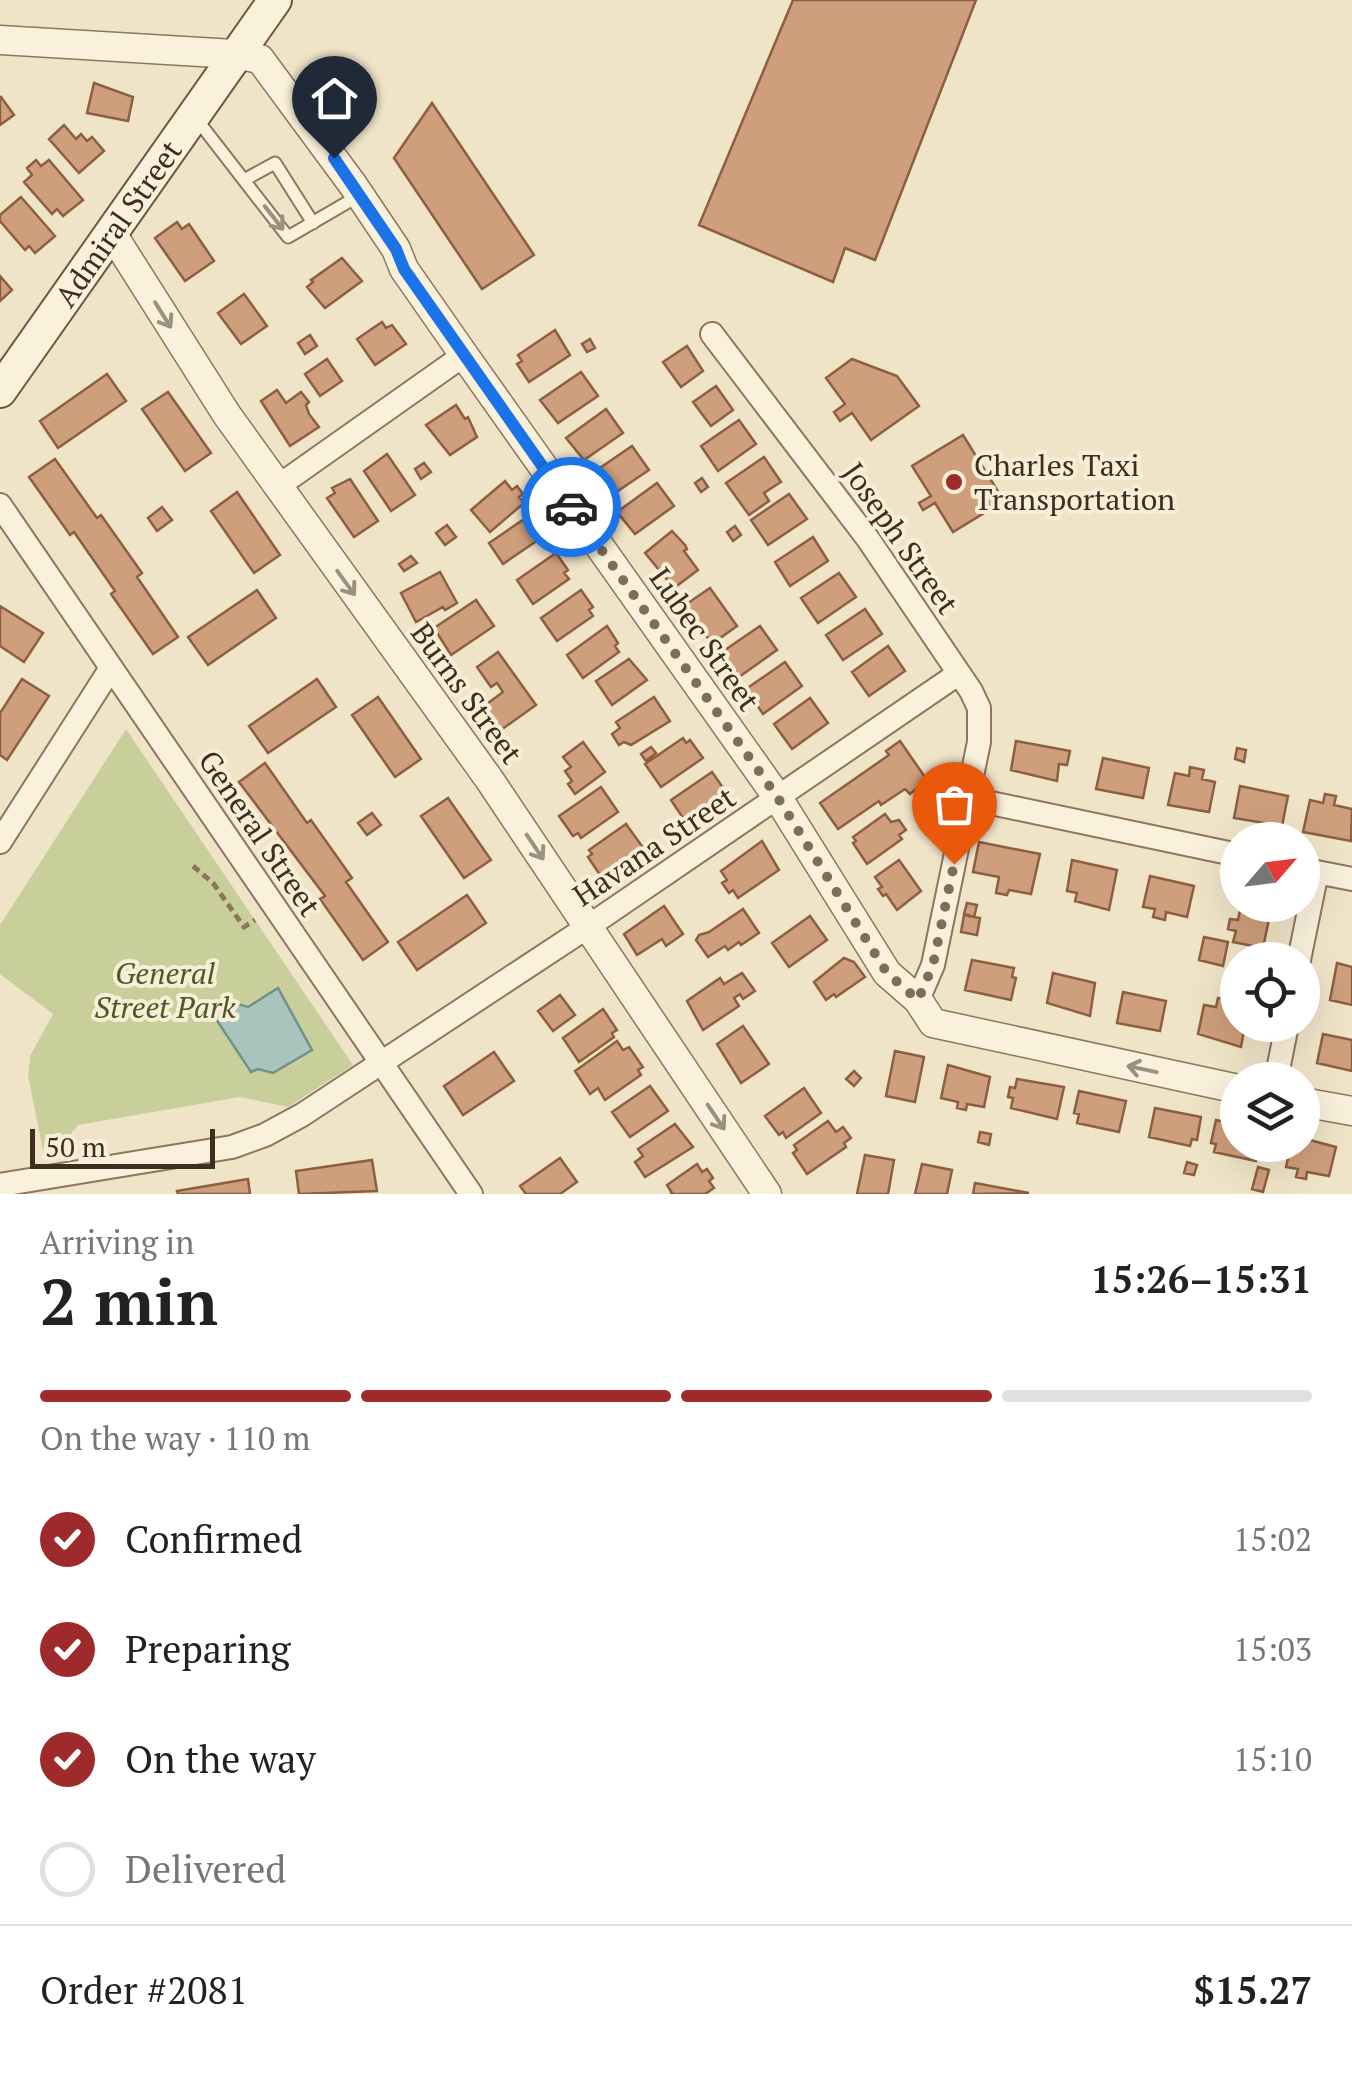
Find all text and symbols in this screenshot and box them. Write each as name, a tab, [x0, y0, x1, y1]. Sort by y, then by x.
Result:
pin	[292, 56, 377, 159]
icon: home	[307, 71, 362, 126]
street label: Admiral Street	[45, 132, 190, 315]
one-way arrow	[263, 204, 284, 231]
one-way arrow	[152, 300, 173, 328]
place label: Charles Taxi Transportation	[974, 445, 1175, 519]
street label: Joseph Street	[834, 454, 968, 622]
courier	[521, 457, 621, 557]
marker: Charles Taxi Transportation	[943, 471, 965, 493]
icon: car	[544, 480, 599, 535]
street label: Lubec Street	[641, 559, 769, 719]
one-way arrow	[336, 568, 357, 596]
street label: Burns Street	[402, 614, 532, 772]
street label: General Street	[190, 742, 330, 924]
pin	[912, 762, 997, 865]
street label: Havana Street	[565, 777, 743, 915]
icon: bag	[927, 777, 982, 832]
north arrow	[1220, 822, 1320, 922]
map controls	[1220, 822, 1320, 1162]
one-way arrow	[525, 832, 546, 860]
button: locate	[1220, 942, 1320, 1042]
park label: General Street Park	[94, 953, 236, 1027]
one-way arrow	[1127, 1059, 1159, 1077]
button: layers	[1220, 1062, 1320, 1162]
one-way arrow	[705, 1103, 726, 1131]
scale bar	[30, 1124, 215, 1168]
text: 50 m	[45, 1128, 106, 1165]
text: Arriving in	[40, 1221, 194, 1263]
text: 15:26–15:31	[1090, 1254, 1312, 1304]
text: 2 min	[40, 1257, 218, 1344]
text: On the way · 110 m	[40, 1417, 310, 1459]
icon: check	[40, 1512, 95, 1567]
text: Confirmed	[125, 1514, 303, 1564]
text: 15:02	[1233, 1518, 1312, 1560]
icon: check	[40, 1622, 95, 1677]
text: Preparing	[125, 1624, 291, 1674]
text: 15:03	[1233, 1628, 1312, 1670]
icon: check	[40, 1732, 95, 1787]
text: On the way	[125, 1734, 316, 1784]
text: 15:10	[1233, 1738, 1312, 1780]
text: Delivered	[125, 1844, 286, 1894]
text: Order #2081	[40, 1965, 248, 2015]
text: $15.27	[1193, 1965, 1312, 2015]

